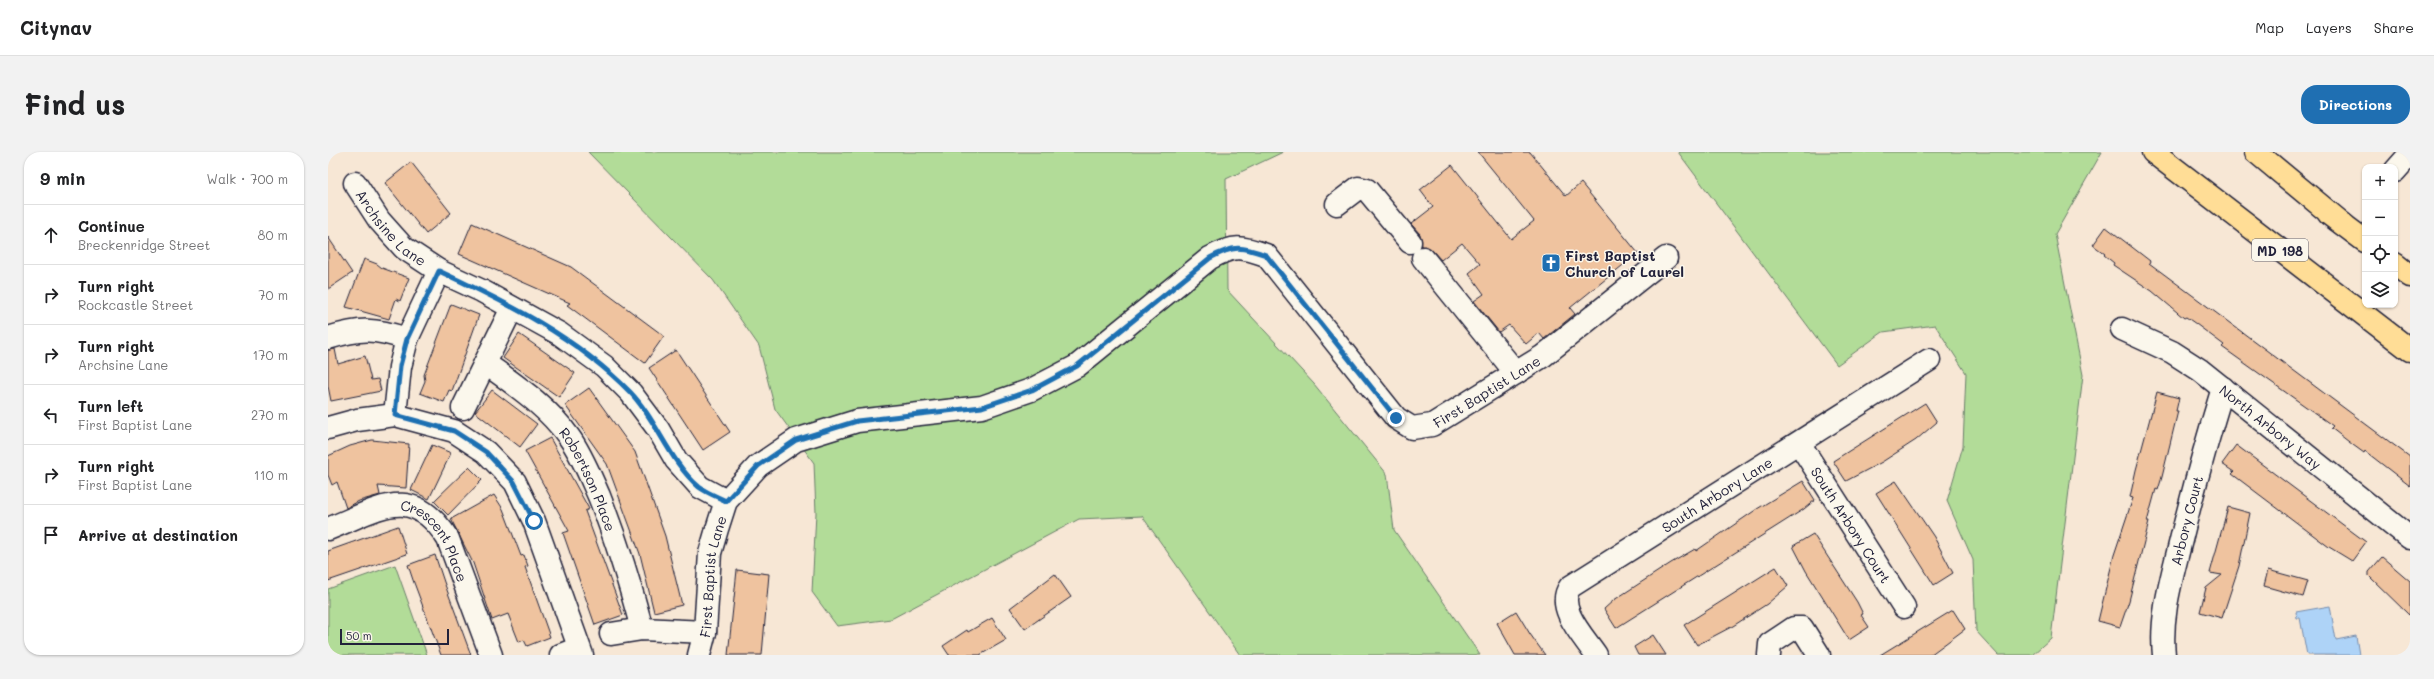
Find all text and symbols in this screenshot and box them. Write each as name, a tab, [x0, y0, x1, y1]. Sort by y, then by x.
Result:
text: Citynav	[20, 15, 92, 40]
text: Map	[2255, 18, 2284, 37]
text: Layers	[2306, 18, 2352, 37]
text: Share	[2374, 18, 2414, 37]
button: Directions	[2301, 85, 2410, 124]
text: Find us	[24, 86, 125, 122]
map controls	[2362, 164, 2398, 308]
button: +	[2362, 164, 2398, 200]
text: 9 min	[40, 167, 85, 189]
text: Walk · 700 m	[207, 170, 288, 187]
street label: Archsine Lane	[352, 186, 430, 270]
button: −	[2362, 200, 2398, 236]
text: Continue	[78, 216, 145, 236]
icon: ahead	[40, 224, 62, 246]
text: 80 m	[258, 226, 288, 243]
text: Breckenridge Street	[78, 236, 210, 253]
button: locate	[2362, 236, 2398, 272]
road number: MD 198	[2252, 239, 2308, 261]
place label: First Baptist Church of Laurel	[1565, 246, 1684, 281]
church icon: First Baptist Church of Laurel	[1540, 252, 1562, 274]
button: layers	[2362, 272, 2398, 308]
text: Turn right	[78, 276, 155, 296]
icon: right	[40, 284, 62, 306]
text: 70 m	[258, 286, 288, 303]
text: Rockcastle Street	[78, 296, 193, 313]
text: Turn right	[78, 336, 155, 356]
icon: right	[40, 344, 62, 366]
text: 170 m	[252, 346, 288, 363]
street label: First Baptist Lane	[1429, 351, 1544, 432]
text: Archsine Lane	[78, 356, 168, 373]
street label: North Arbory Way	[2216, 380, 2326, 473]
text: Turn left	[78, 396, 143, 416]
icon: left	[40, 404, 62, 426]
text: 270 m	[251, 406, 288, 423]
route end	[1387, 409, 1405, 427]
text: First Baptist Lane	[78, 416, 192, 433]
street label: Robertson Place	[555, 423, 621, 534]
street label: South Arbory Lane	[1658, 452, 1776, 536]
text: Turn right	[78, 456, 155, 476]
street label: South Arbory Court	[1807, 463, 1896, 586]
icon: right	[40, 464, 62, 486]
text: 110 m	[254, 466, 288, 483]
street label: Arbory Court	[2166, 473, 2207, 567]
text: First Baptist Lane	[78, 476, 192, 493]
street label: Crescent Place	[400, 495, 472, 584]
route start	[525, 512, 543, 530]
street label: First Baptist Lane	[694, 513, 730, 640]
icon: arrive	[40, 524, 62, 546]
text: Arrive at destination	[78, 525, 238, 545]
scale bar	[340, 627, 449, 646]
text: 50 m	[346, 628, 372, 643]

